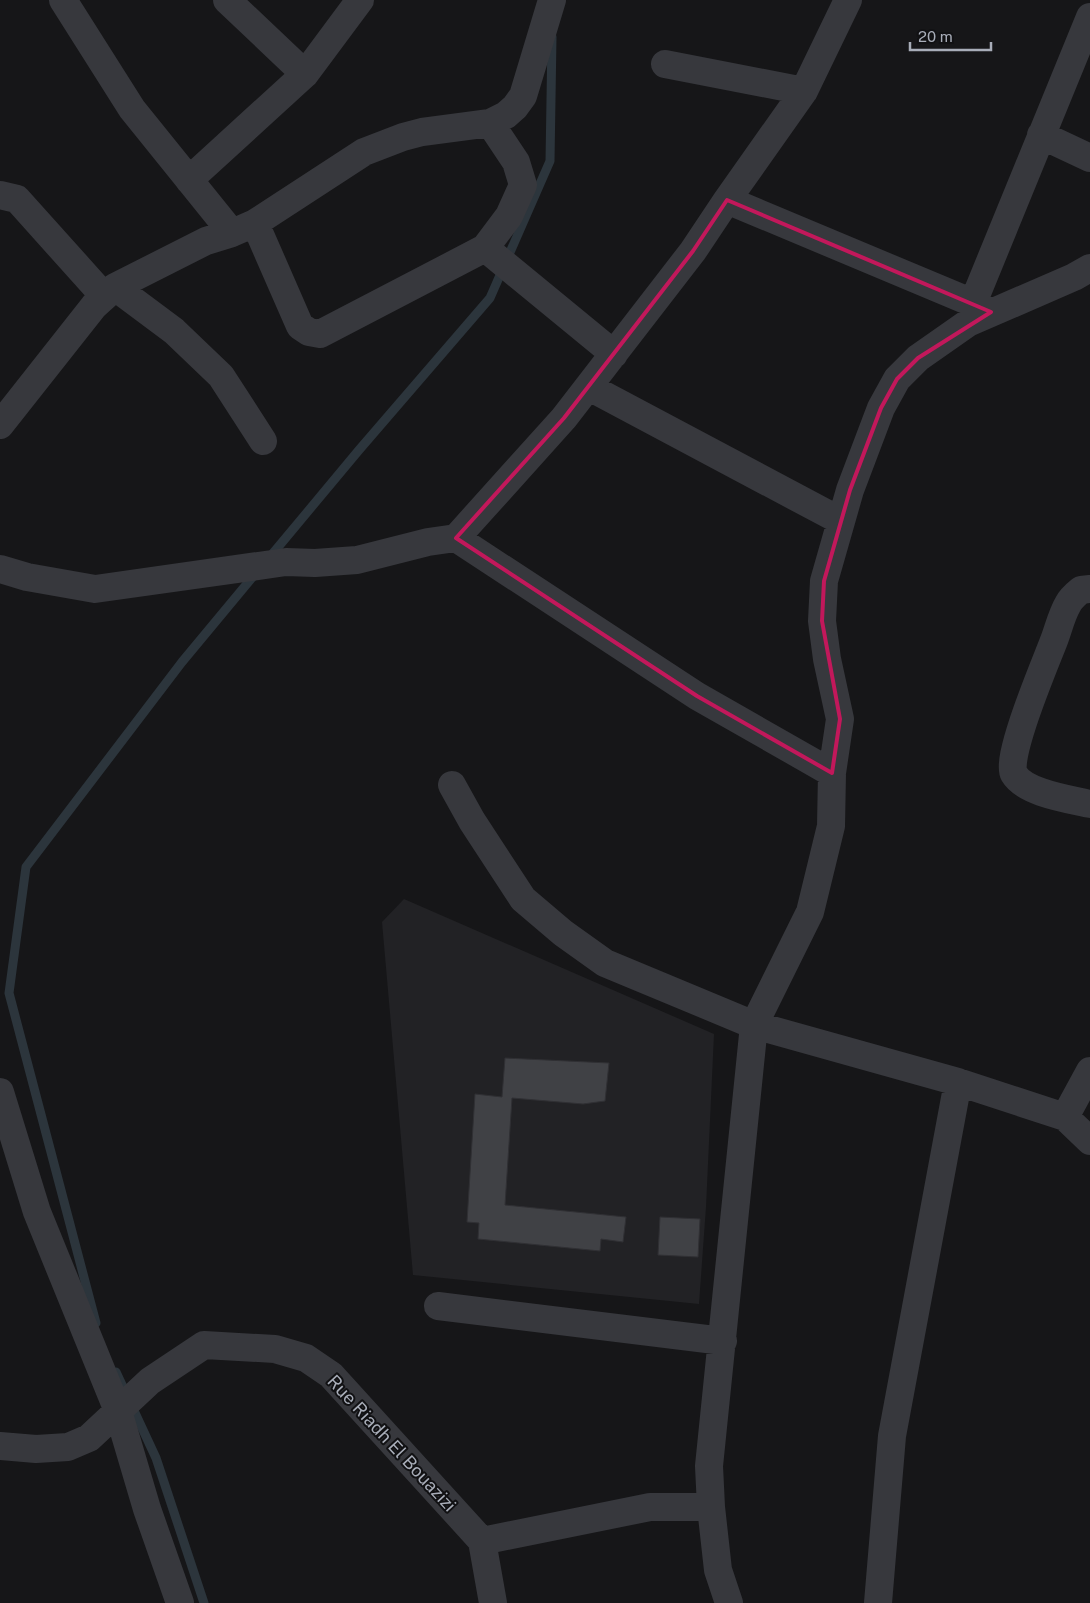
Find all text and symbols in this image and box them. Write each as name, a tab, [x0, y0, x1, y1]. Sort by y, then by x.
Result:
scale bar	[910, 20, 991, 52]
text: 20 m	[918, 28, 953, 45]
street label: Rue Riadh El Bouazizi	[323, 1371, 461, 1515]

